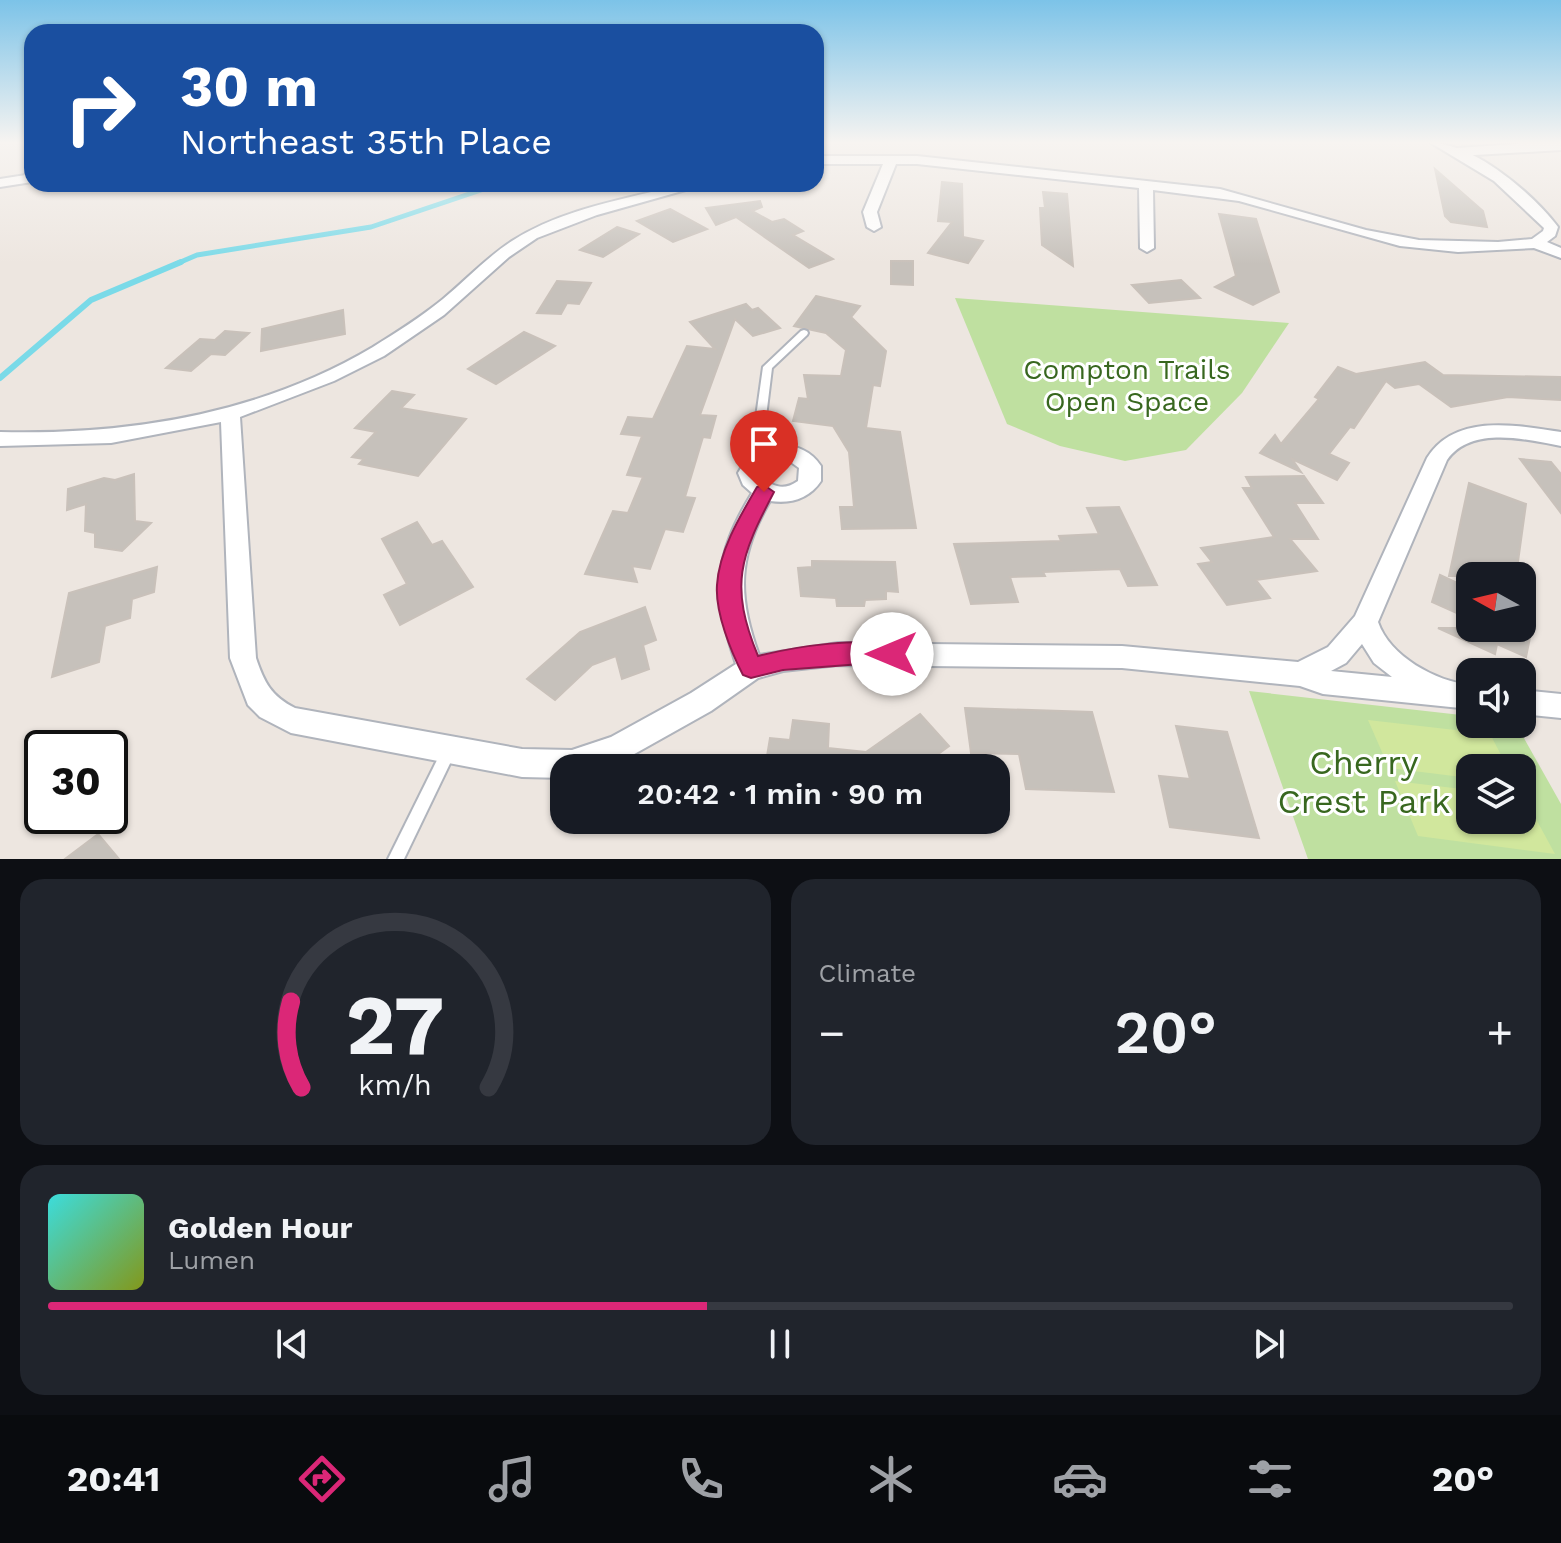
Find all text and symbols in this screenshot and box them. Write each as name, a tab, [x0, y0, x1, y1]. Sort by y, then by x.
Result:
text: 30 m	[180, 54, 318, 120]
icon: right	[48, 56, 152, 160]
text: Northeast 35th Place	[180, 121, 552, 163]
park label: Compton Trails Open Space	[1023, 353, 1231, 418]
pin	[730, 410, 798, 492]
icon: arrive	[742, 422, 786, 466]
north arrow	[1456, 562, 1536, 642]
map controls	[1456, 562, 1536, 834]
position arrow	[850, 612, 934, 696]
button: sound	[1456, 658, 1536, 738]
speed limit sign: 30	[24, 730, 128, 834]
park label: Cherry Crest Park	[1277, 742, 1451, 821]
button: layers	[1456, 754, 1536, 834]
text: 20:42 · 1 min · 90 m	[637, 776, 923, 811]
text: Climate	[819, 958, 916, 988]
text: 27	[346, 977, 445, 1074]
text: 20°	[1114, 997, 1217, 1068]
text: −	[819, 1007, 845, 1059]
text: +	[1486, 1007, 1513, 1059]
text: km/h	[358, 1068, 432, 1102]
text: Golden Hour	[168, 1210, 352, 1245]
text: Lumen	[168, 1245, 255, 1275]
icon: previous	[270, 1322, 314, 1366]
icon: pause	[758, 1322, 802, 1366]
icon: next	[1247, 1322, 1291, 1366]
icon: directions	[294, 1451, 350, 1507]
icon: music	[484, 1451, 540, 1507]
icon: phone	[673, 1451, 729, 1507]
icon: climate	[863, 1451, 919, 1507]
icon: car	[1052, 1451, 1108, 1507]
icon: filters	[1242, 1451, 1298, 1507]
text: 20:41	[67, 1458, 160, 1500]
text: 20°	[1432, 1458, 1494, 1500]

